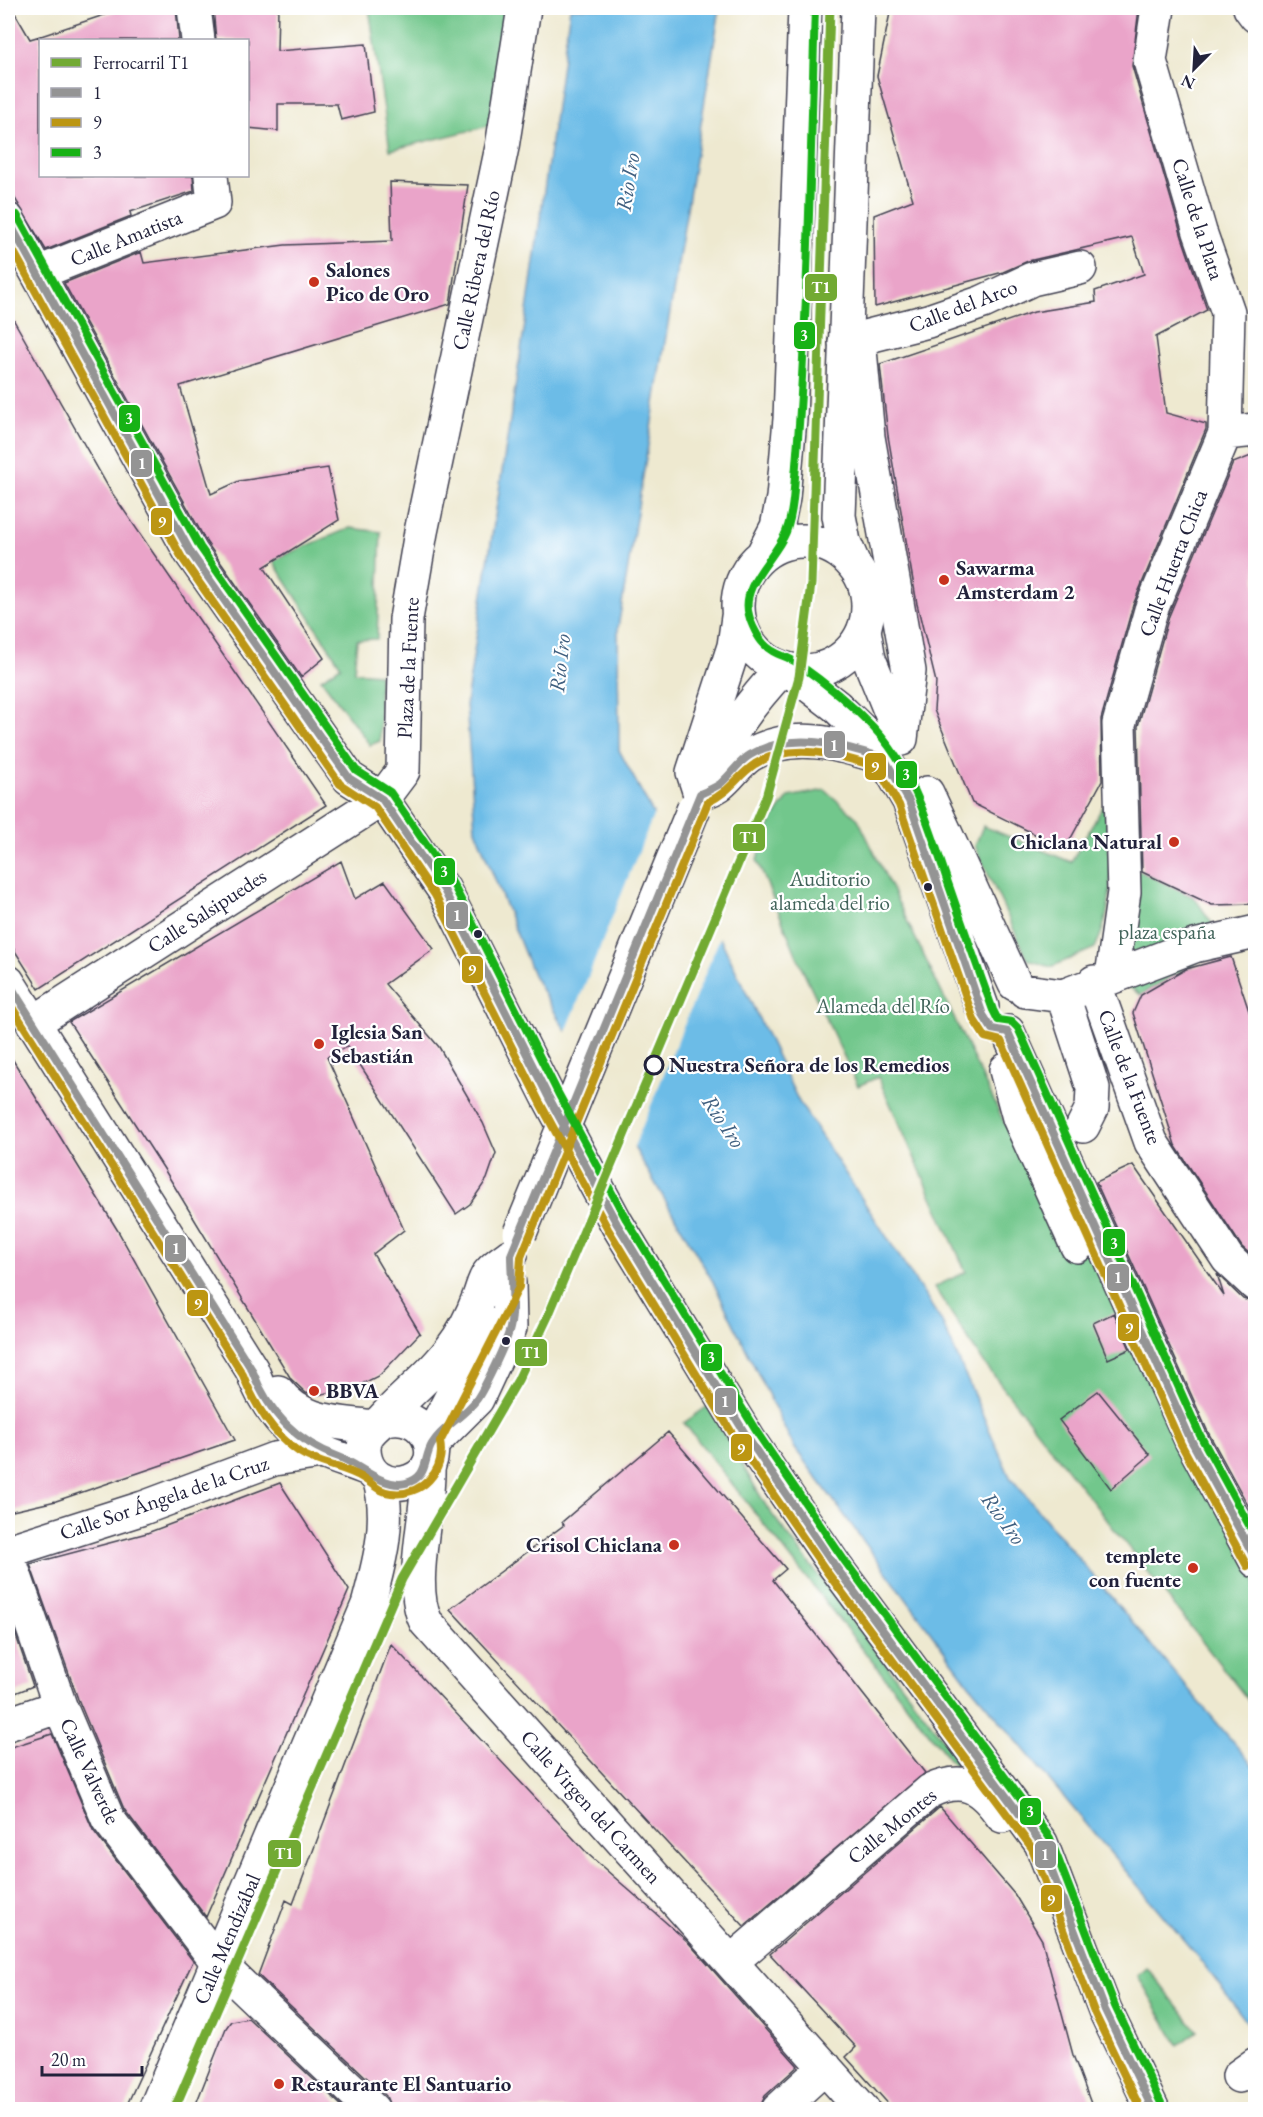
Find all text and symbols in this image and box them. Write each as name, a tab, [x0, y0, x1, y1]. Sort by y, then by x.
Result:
legend	[39, 39, 249, 177]
north arrow	[1164, 39, 1224, 99]
text: Ferrocarril T1	[93, 51, 189, 74]
text: N	[1178, 70, 1198, 94]
text: 1	[93, 81, 102, 104]
text: 9	[93, 111, 102, 134]
text: 3	[93, 141, 102, 164]
water label: Rio Iro	[609, 151, 646, 213]
street label: Calle de la Plata	[1166, 155, 1231, 284]
street label: Calle Ribera del Río	[445, 187, 506, 352]
street label: Calle Amatista	[66, 203, 186, 272]
place label: Salones Pico de Oro	[326, 256, 429, 307]
line badge: T1	[804, 273, 838, 302]
street label: Calle del Arco	[905, 273, 1021, 339]
marker: Salones Pico de Oro	[307, 275, 321, 289]
text: T1	[811, 277, 831, 298]
line badge: 3	[793, 321, 816, 350]
text: 3	[800, 325, 808, 346]
line badge: 3	[118, 404, 141, 433]
text: 3	[125, 408, 133, 429]
line badge: 1	[130, 449, 153, 478]
text: 1	[138, 453, 146, 474]
street label: Calle Huerta Chica	[1132, 485, 1213, 640]
line badge: 9	[150, 507, 173, 536]
text: 9	[158, 511, 167, 532]
place label: Sawarma Amsterdam 2	[955, 554, 1075, 605]
marker: Sawarma Amsterdam 2	[937, 573, 951, 587]
street label: Plaza de la Fuente	[390, 597, 425, 739]
water label: Rio Iro	[542, 632, 577, 694]
line badge: 1	[823, 730, 846, 759]
text: 1	[830, 735, 838, 756]
line badge: 9	[864, 752, 887, 781]
text: 9	[871, 756, 880, 777]
line badge: 3	[895, 760, 918, 789]
text: 3	[902, 764, 910, 785]
line badge: T1	[732, 823, 766, 852]
text: T1	[739, 827, 759, 848]
place label: Chiclana Natural	[1010, 828, 1162, 855]
marker: Chiclana Natural	[1167, 835, 1181, 849]
line badge: 3	[433, 857, 456, 886]
text: 3	[440, 861, 448, 882]
street label: Calle Salsipuedes	[142, 862, 271, 959]
park label: Auditorio alameda del rio	[770, 865, 890, 916]
unlabelled marker	[922, 881, 934, 893]
line badge: 1	[445, 901, 469, 930]
text: 1	[453, 905, 461, 926]
park label: plaza españa	[1118, 918, 1216, 945]
unlabelled marker	[472, 928, 484, 940]
line badge: 9	[461, 955, 484, 984]
text: 9	[468, 959, 477, 980]
park label: Alameda del Río	[815, 992, 950, 1019]
street label: Calle de la Fuente	[1092, 1006, 1169, 1148]
place label: Iglesia San Sebastián	[331, 1018, 423, 1069]
marker: Iglesia San Sebastián	[312, 1037, 326, 1051]
place label: Nuestra Señora de los Remedios	[669, 1051, 949, 1078]
marker: Nuestra Señora de los Remedios	[644, 1055, 664, 1075]
water label: Rio Iro	[695, 1089, 752, 1154]
line badge: 3	[1102, 1228, 1126, 1257]
text: 3	[1110, 1233, 1118, 1254]
line badge: 1	[164, 1234, 187, 1263]
text: 1	[172, 1238, 180, 1259]
line badge: 1	[1106, 1263, 1130, 1292]
text: 1	[1114, 1267, 1122, 1288]
line badge: 9	[186, 1289, 209, 1317]
text: 9	[194, 1293, 203, 1314]
line badge: 9	[1117, 1313, 1140, 1342]
text: 9	[1125, 1317, 1134, 1338]
unlabelled marker	[500, 1335, 512, 1347]
line badge: T1	[514, 1338, 548, 1367]
text: T1	[521, 1342, 541, 1363]
line badge: 3	[700, 1343, 723, 1372]
text: 3	[707, 1347, 715, 1368]
place label: BBVA	[326, 1377, 380, 1404]
marker: BBVA	[307, 1384, 321, 1398]
line badge: 1	[714, 1387, 737, 1416]
text: 1	[721, 1391, 729, 1412]
line badge: 9	[730, 1433, 753, 1462]
text: 9	[737, 1438, 746, 1459]
street label: Calle Sor Ángela de la Cruz	[56, 1449, 272, 1546]
water label: Rio Iro	[975, 1486, 1033, 1551]
place label: Crisol Chiclana	[526, 1531, 663, 1558]
marker: Crisol Chiclana	[667, 1538, 681, 1552]
place label: templete con fuente	[1089, 1542, 1181, 1593]
marker: templete con fuente	[1186, 1561, 1200, 1575]
street label: Calle Valverde	[54, 1713, 127, 1828]
street label: Calle Virgen del Carmen	[515, 1724, 668, 1889]
street label: Calle Montes	[841, 1781, 942, 1870]
line badge: 3	[1019, 1797, 1042, 1826]
text: 3	[1026, 1801, 1034, 1822]
line badge: T1	[267, 1839, 302, 1868]
line badge: 1	[1034, 1840, 1057, 1869]
text: T1	[274, 1843, 294, 1864]
text: 1	[1041, 1844, 1049, 1865]
street label: Calle Mendizábal	[187, 1869, 266, 2008]
line badge: 9	[1040, 1884, 1063, 1913]
text: 9	[1047, 1889, 1056, 1910]
scale bar	[42, 2039, 142, 2077]
text: 20 m	[51, 2048, 86, 2071]
place label: Restaurante El Santuario	[291, 2070, 512, 2097]
marker: Restaurante El Santuario	[272, 2077, 286, 2091]

